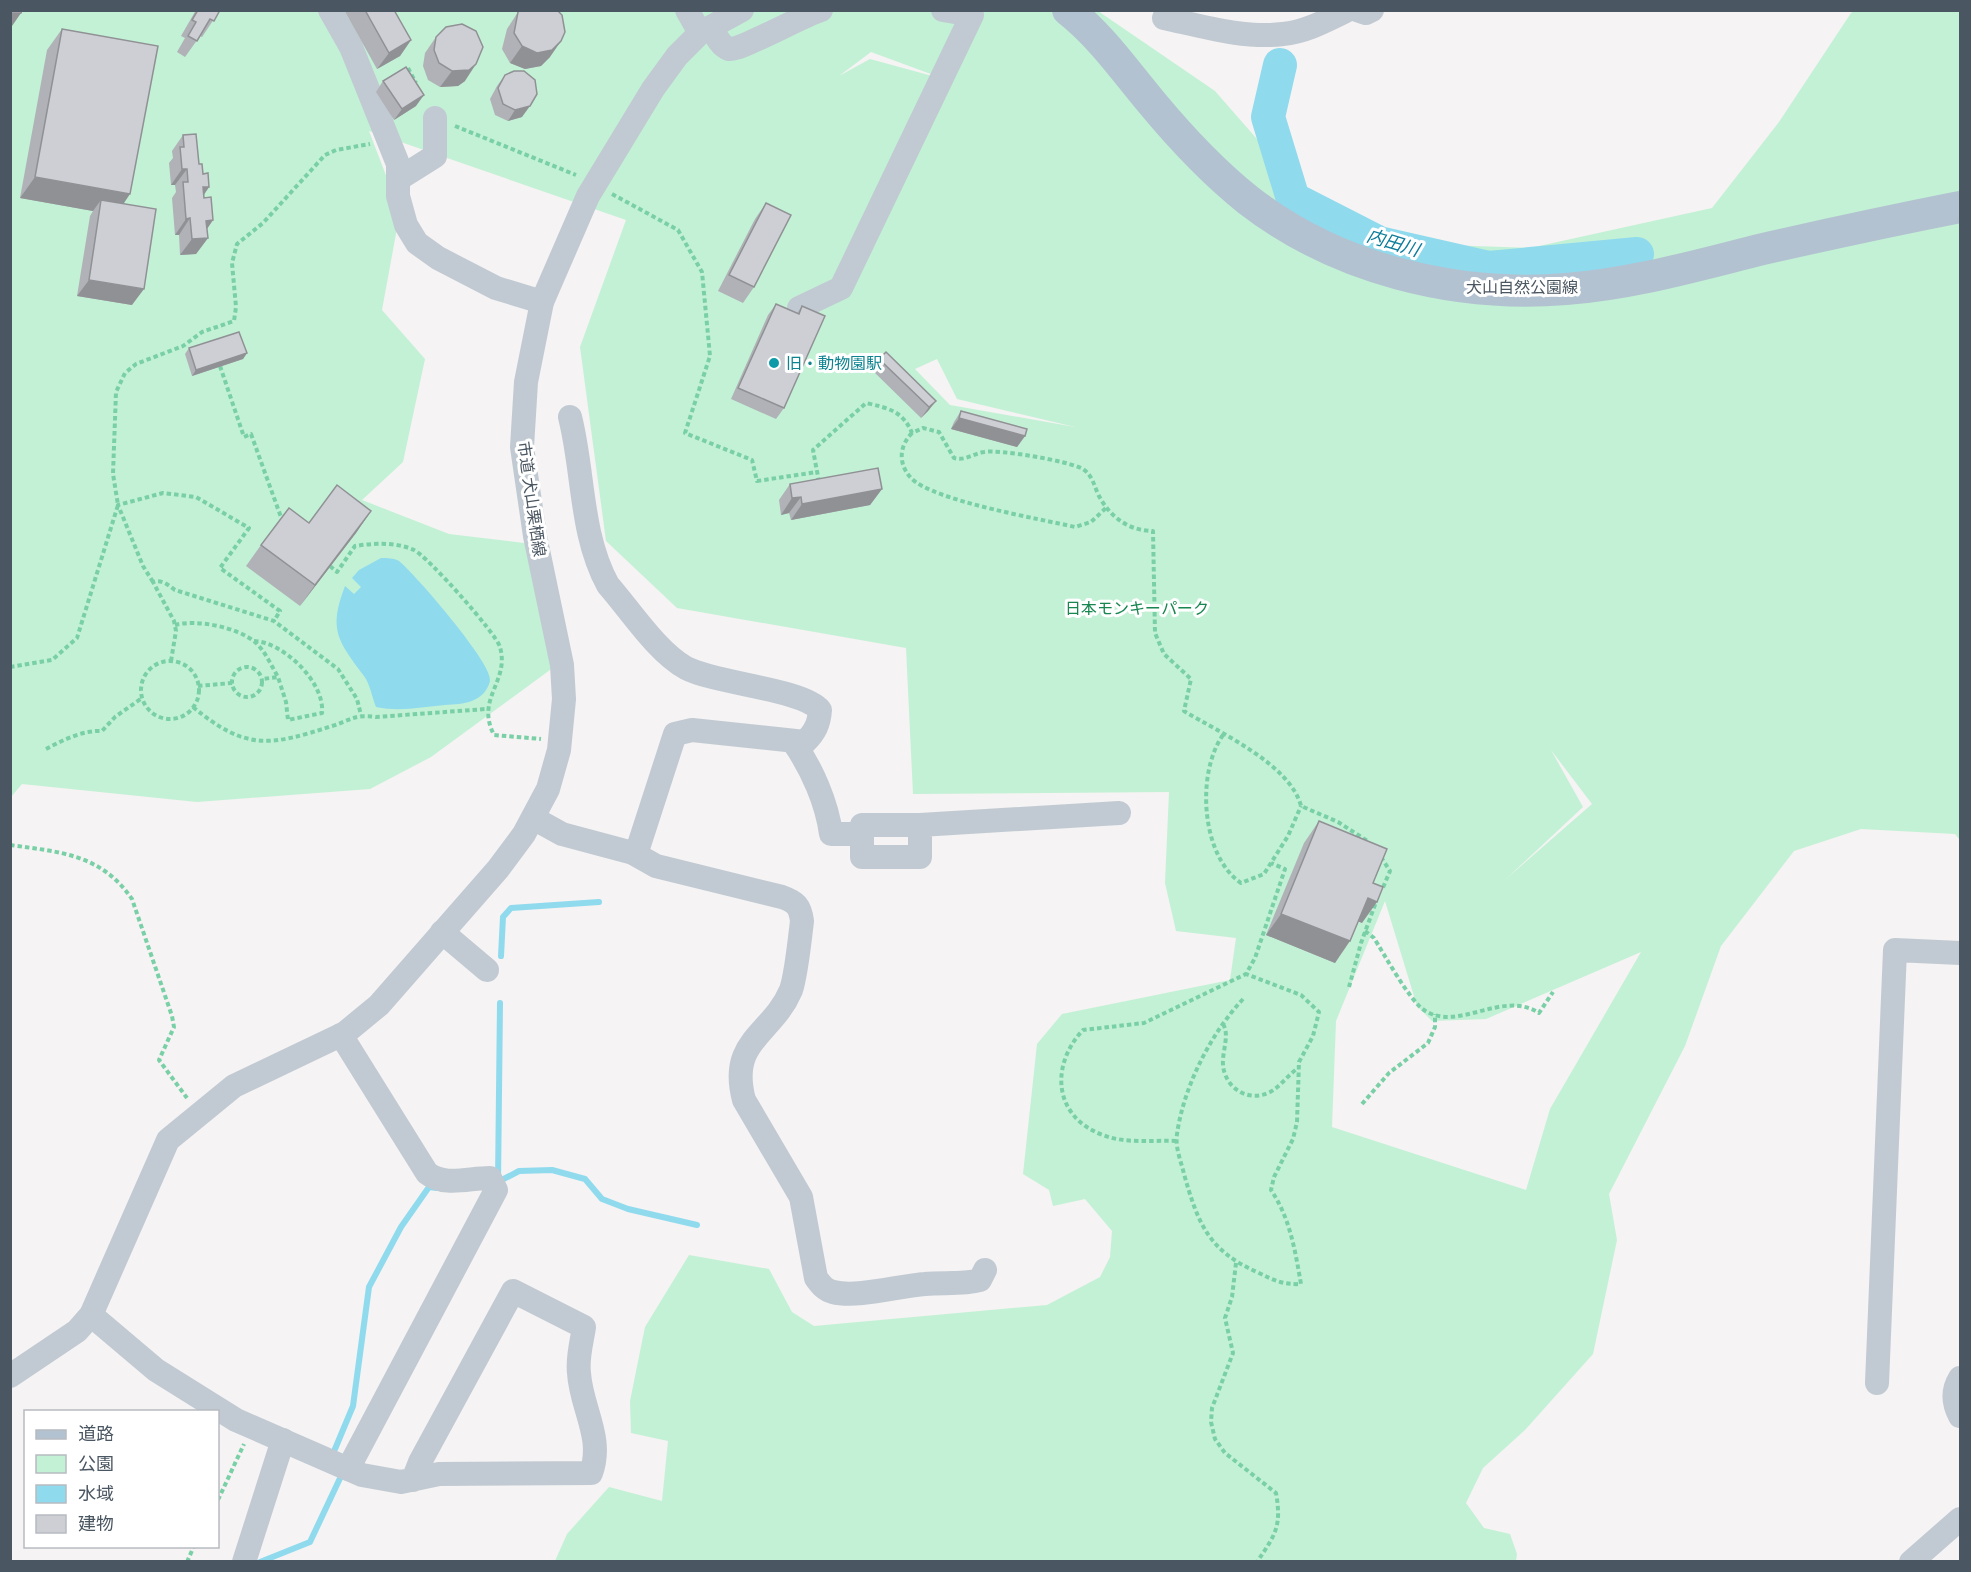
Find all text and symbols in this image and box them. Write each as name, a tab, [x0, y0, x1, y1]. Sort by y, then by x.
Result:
water label: 内田川	[1364, 223, 1425, 262]
street label: 犬山自然公園線	[1466, 276, 1578, 298]
place label: 旧・動物園駅	[786, 352, 882, 374]
marker: 旧・動物園駅	[767, 356, 781, 370]
street label: 市道 犬山栗栖線	[513, 440, 551, 558]
park label: 日本モンキーパーク	[1065, 597, 1209, 619]
legend	[24, 1410, 219, 1548]
text: 道路	[78, 1421, 114, 1445]
text: 公園	[78, 1451, 114, 1475]
text: 水域	[78, 1481, 114, 1505]
text: 建物	[78, 1511, 114, 1535]

